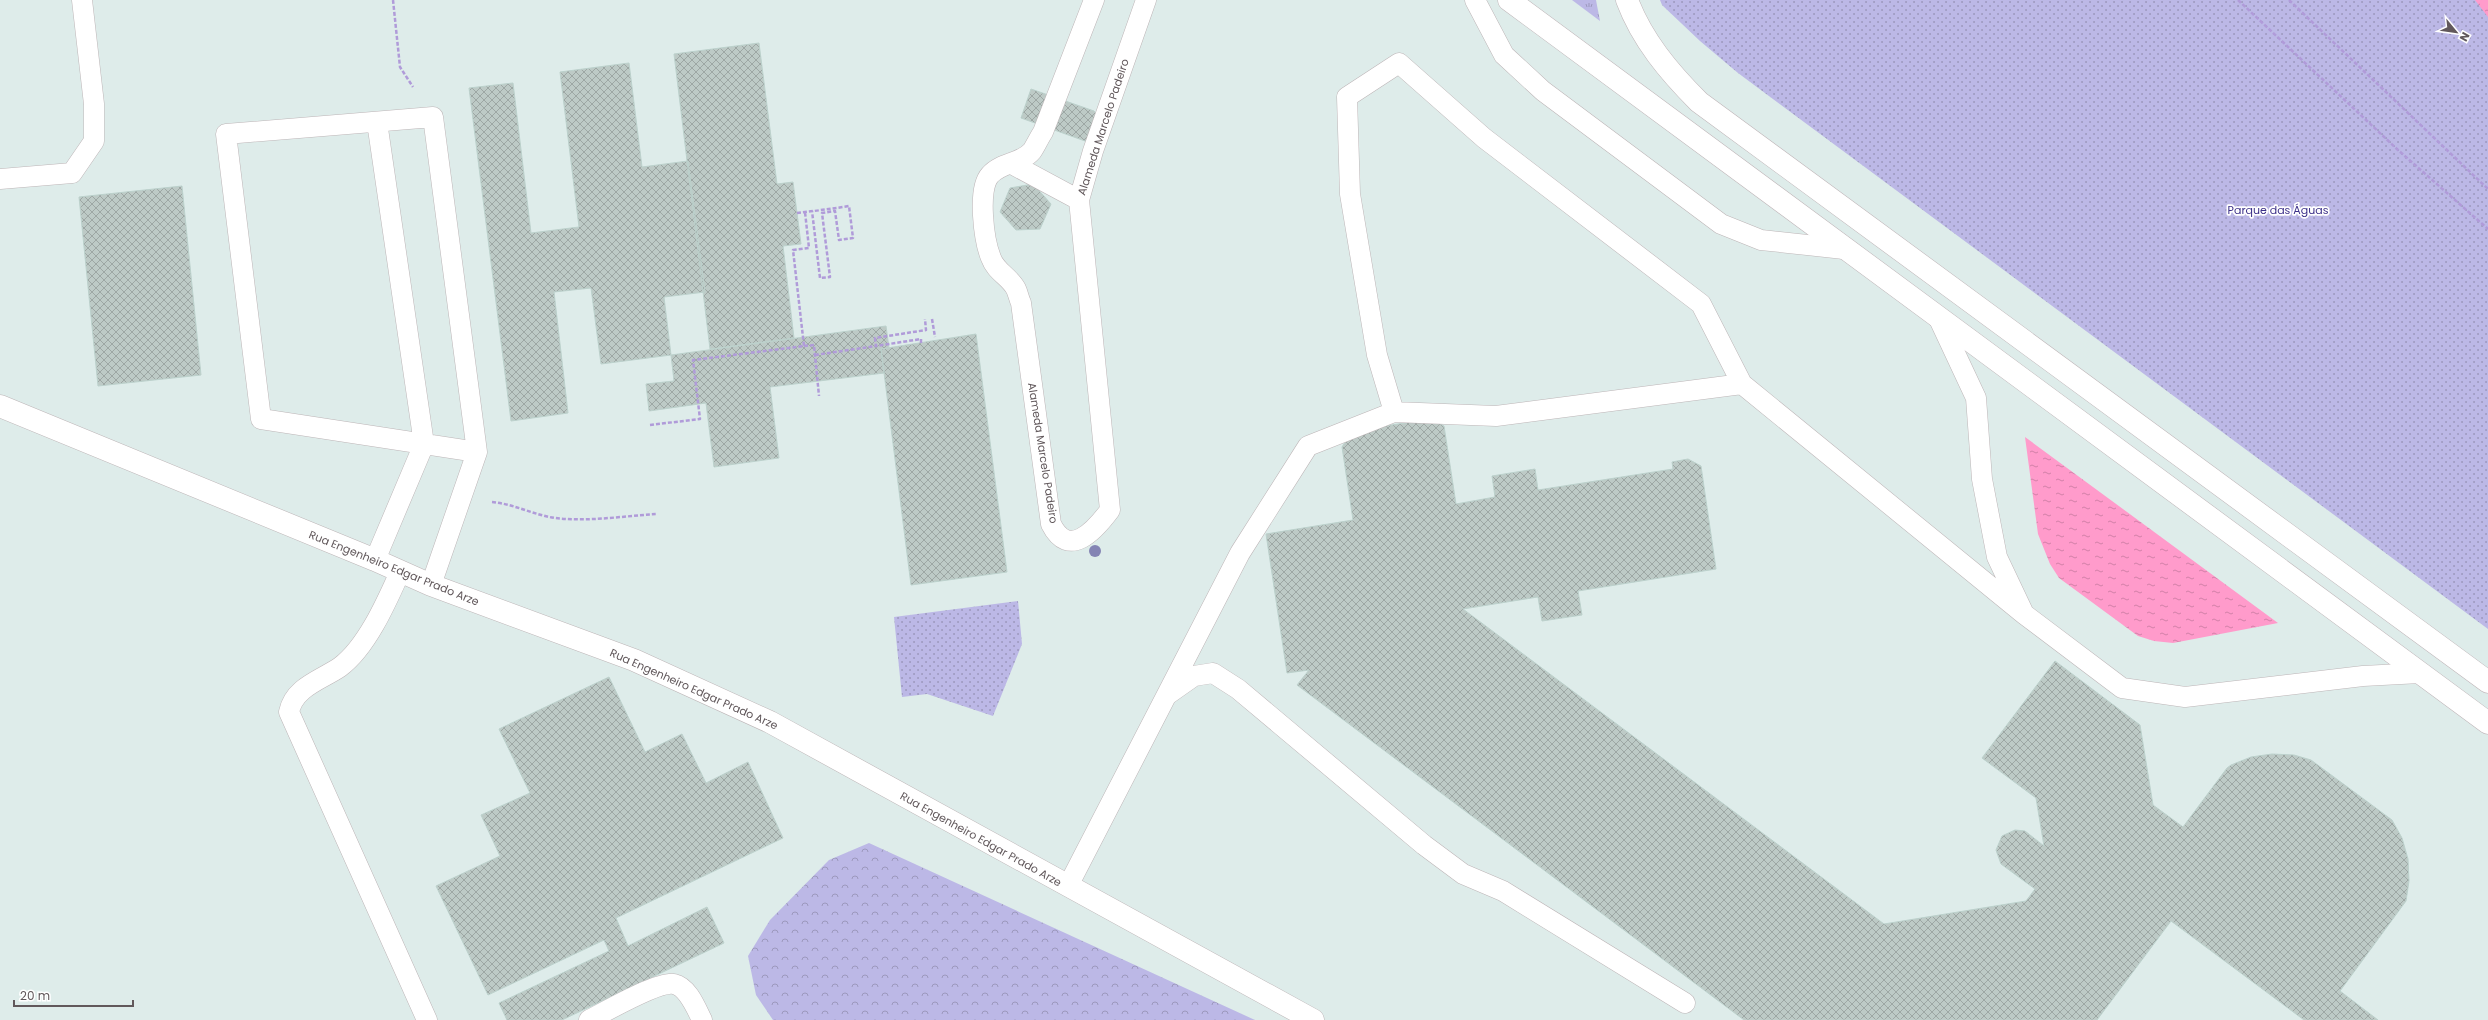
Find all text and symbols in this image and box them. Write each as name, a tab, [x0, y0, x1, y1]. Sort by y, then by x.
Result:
north arrow	[2436, 12, 2476, 52]
text: N	[2456, 29, 2474, 44]
street label: Alameda Marcelo Padeiro	[1073, 57, 1133, 197]
park label: Parque das Águas	[2228, 202, 2329, 218]
street label: Alameda Marcelo Padeiro	[1024, 381, 1062, 525]
street label: Rua Engenheiro Edgar Prado Arze	[306, 526, 482, 610]
street label: Rua Engenheiro Edgar Prado Arze	[607, 645, 781, 733]
street label: Rua Engenheiro Edgar Prado Arze	[897, 788, 1065, 890]
scale bar	[14, 982, 133, 1008]
text: 20 m	[20, 987, 50, 1004]

